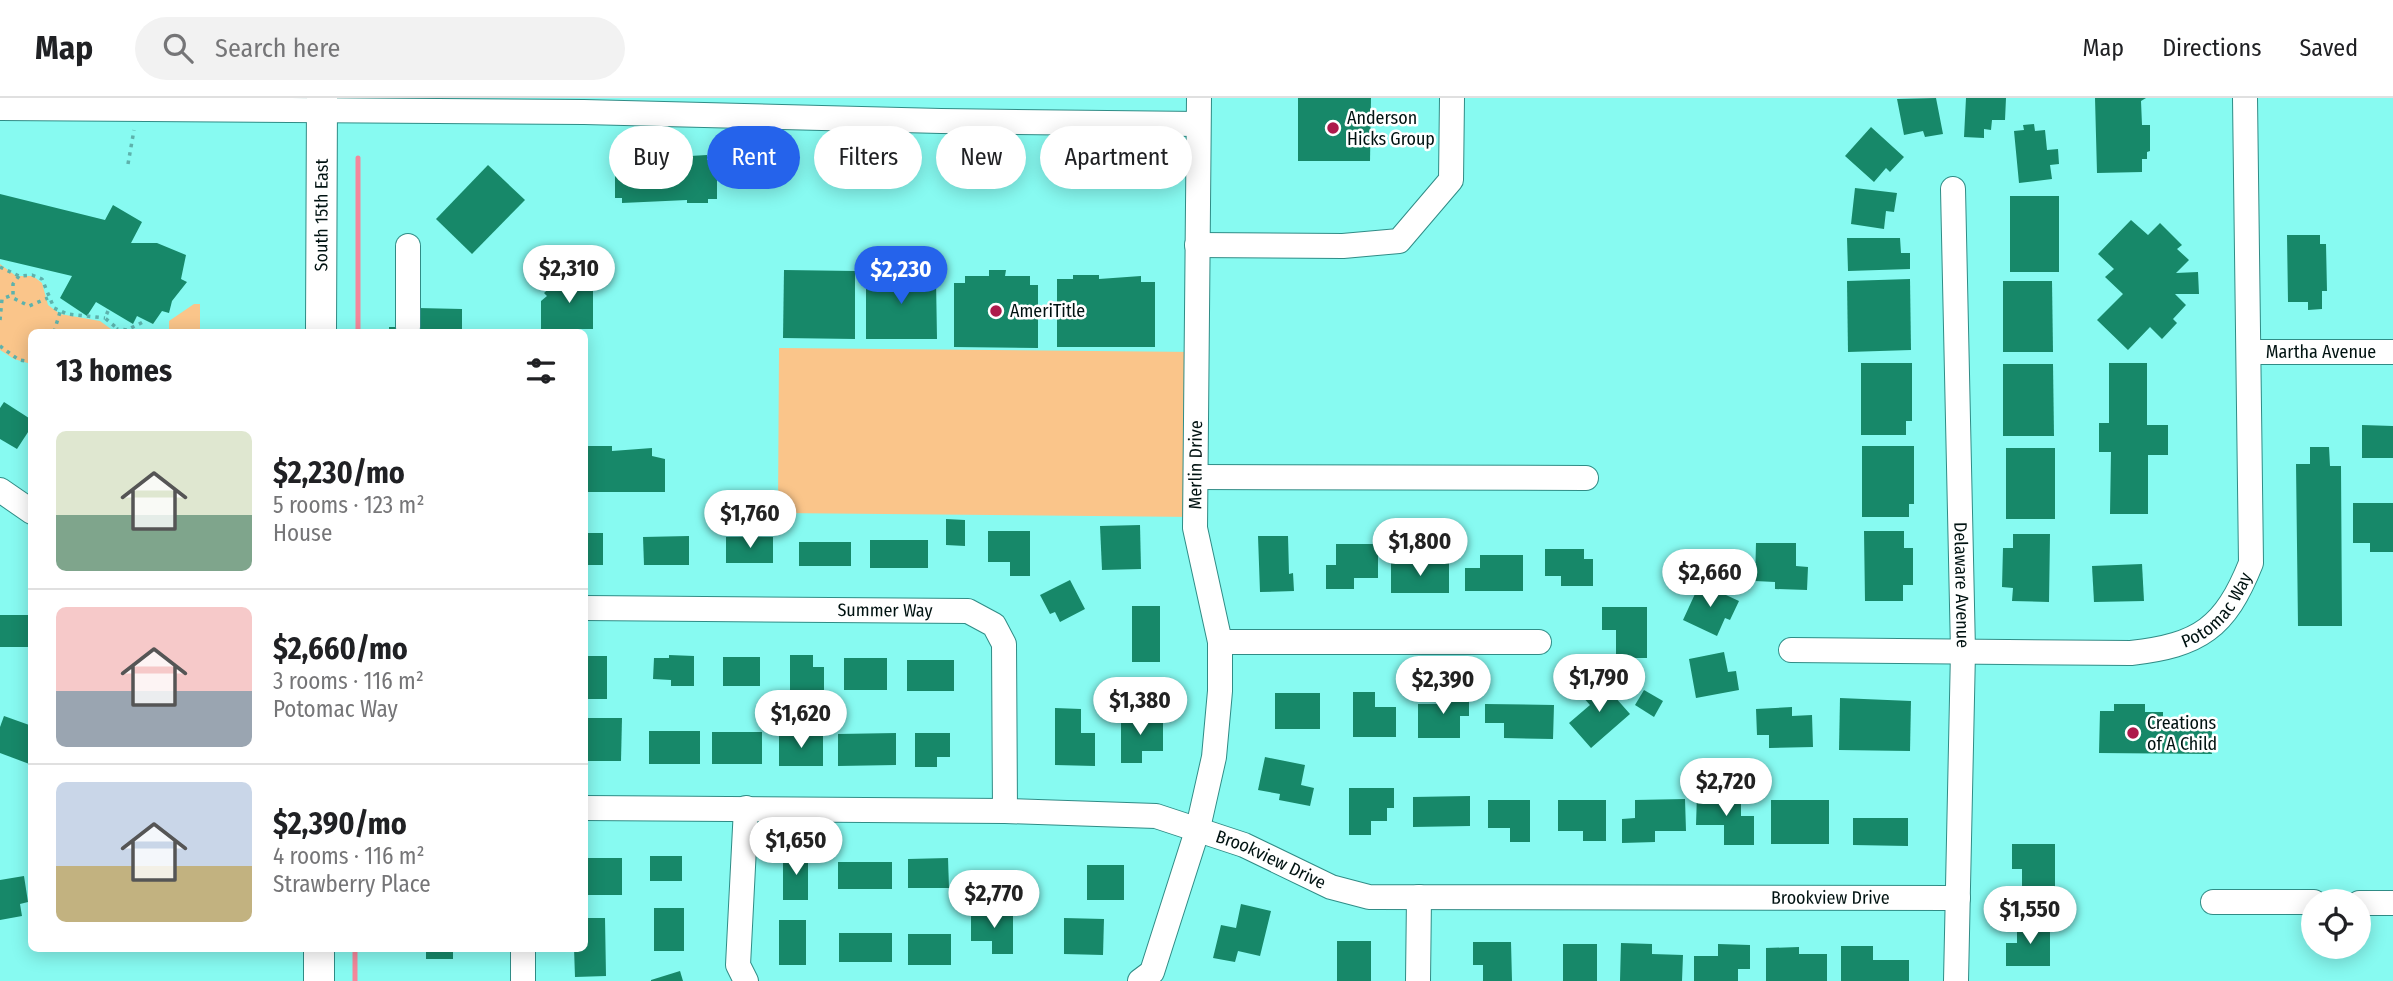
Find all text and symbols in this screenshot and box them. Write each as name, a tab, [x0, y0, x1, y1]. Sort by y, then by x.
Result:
search box	[135, 17, 625, 80]
text: Map	[35, 28, 93, 68]
icon: search	[159, 29, 197, 67]
text: Search here	[215, 33, 340, 64]
text: Map	[2083, 34, 2124, 62]
text: Directions	[2162, 34, 2261, 62]
text: Saved	[2299, 34, 2358, 62]
place label: Anderson Hicks Group	[1347, 107, 1435, 150]
marker: Anderson Hicks Group	[1325, 120, 1341, 136]
chip: Buy	[609, 126, 693, 189]
chip: Rent	[707, 126, 800, 189]
chip: Filters	[814, 126, 922, 189]
chip: New	[936, 126, 1026, 189]
chip: Apartment	[1040, 126, 1192, 189]
street label: South 15th East	[310, 158, 333, 271]
pin: $2,310	[512, 246, 626, 305]
pin: $2,230	[844, 246, 958, 306]
text: $2,310	[539, 254, 599, 282]
text: $2,230	[870, 255, 932, 283]
place label: AmeriTitle	[1010, 300, 1085, 322]
marker: AmeriTitle	[988, 303, 1004, 319]
street label: Martha Avenue	[2266, 341, 2376, 363]
icon: filters	[522, 352, 560, 390]
text: 13 homes	[56, 353, 172, 389]
street label: Merlin Drive	[1184, 420, 1207, 510]
text: $2,230/mo	[273, 455, 405, 491]
icon: home	[112, 459, 196, 543]
pin: $1,760	[693, 490, 807, 550]
text: 5 rooms · 123 m²	[273, 491, 424, 519]
text: $1,760	[720, 499, 780, 527]
pin: $1,800	[1363, 518, 1477, 578]
text: House	[273, 519, 332, 547]
street label: Delaware Avenue	[1949, 522, 1974, 648]
text: $1,800	[1389, 527, 1451, 555]
pin: $2,660	[1653, 550, 1767, 609]
text: $2,660	[1678, 558, 1742, 586]
street label: Potomac Way	[2178, 569, 2257, 653]
street label: Summer Way	[837, 599, 933, 622]
text: $2,660/mo	[273, 631, 408, 667]
icon: home	[112, 635, 196, 719]
pin: $1,790	[1542, 654, 1656, 714]
pin: $2,390	[1386, 656, 1500, 716]
text: $1,790	[1569, 663, 1629, 691]
text: $2,390	[1412, 665, 1474, 693]
text: 3 rooms · 116 m²	[273, 667, 424, 695]
pin: $1,380	[1083, 678, 1197, 737]
text: $1,380	[1109, 686, 1171, 714]
pin: $1,620	[744, 690, 858, 750]
text: Potomac Way	[273, 695, 398, 723]
text: $1,620	[771, 699, 831, 727]
place label: Creations of A Child	[2147, 712, 2217, 755]
marker: Creations of A Child	[2125, 725, 2141, 741]
pin: $2,720	[1669, 758, 1783, 818]
text: $2,720	[1696, 767, 1756, 795]
text: $2,390/mo	[273, 806, 407, 842]
icon: home	[112, 810, 196, 894]
pin: $1,650	[739, 818, 853, 877]
street label: Brookview Drive	[1213, 825, 1330, 894]
text: $1,650	[765, 826, 827, 854]
text: 4 rooms · 116 m²	[273, 842, 425, 870]
text: Strawberry Place	[273, 870, 431, 898]
pin: $2,770	[937, 870, 1051, 930]
text: $2,770	[964, 879, 1024, 907]
pin: $1,550	[1973, 886, 2087, 946]
street label: Brookview Drive	[1771, 887, 1890, 909]
map controls	[2301, 889, 2371, 959]
button: locate	[2301, 889, 2371, 959]
text: $1,550	[2000, 895, 2060, 923]

